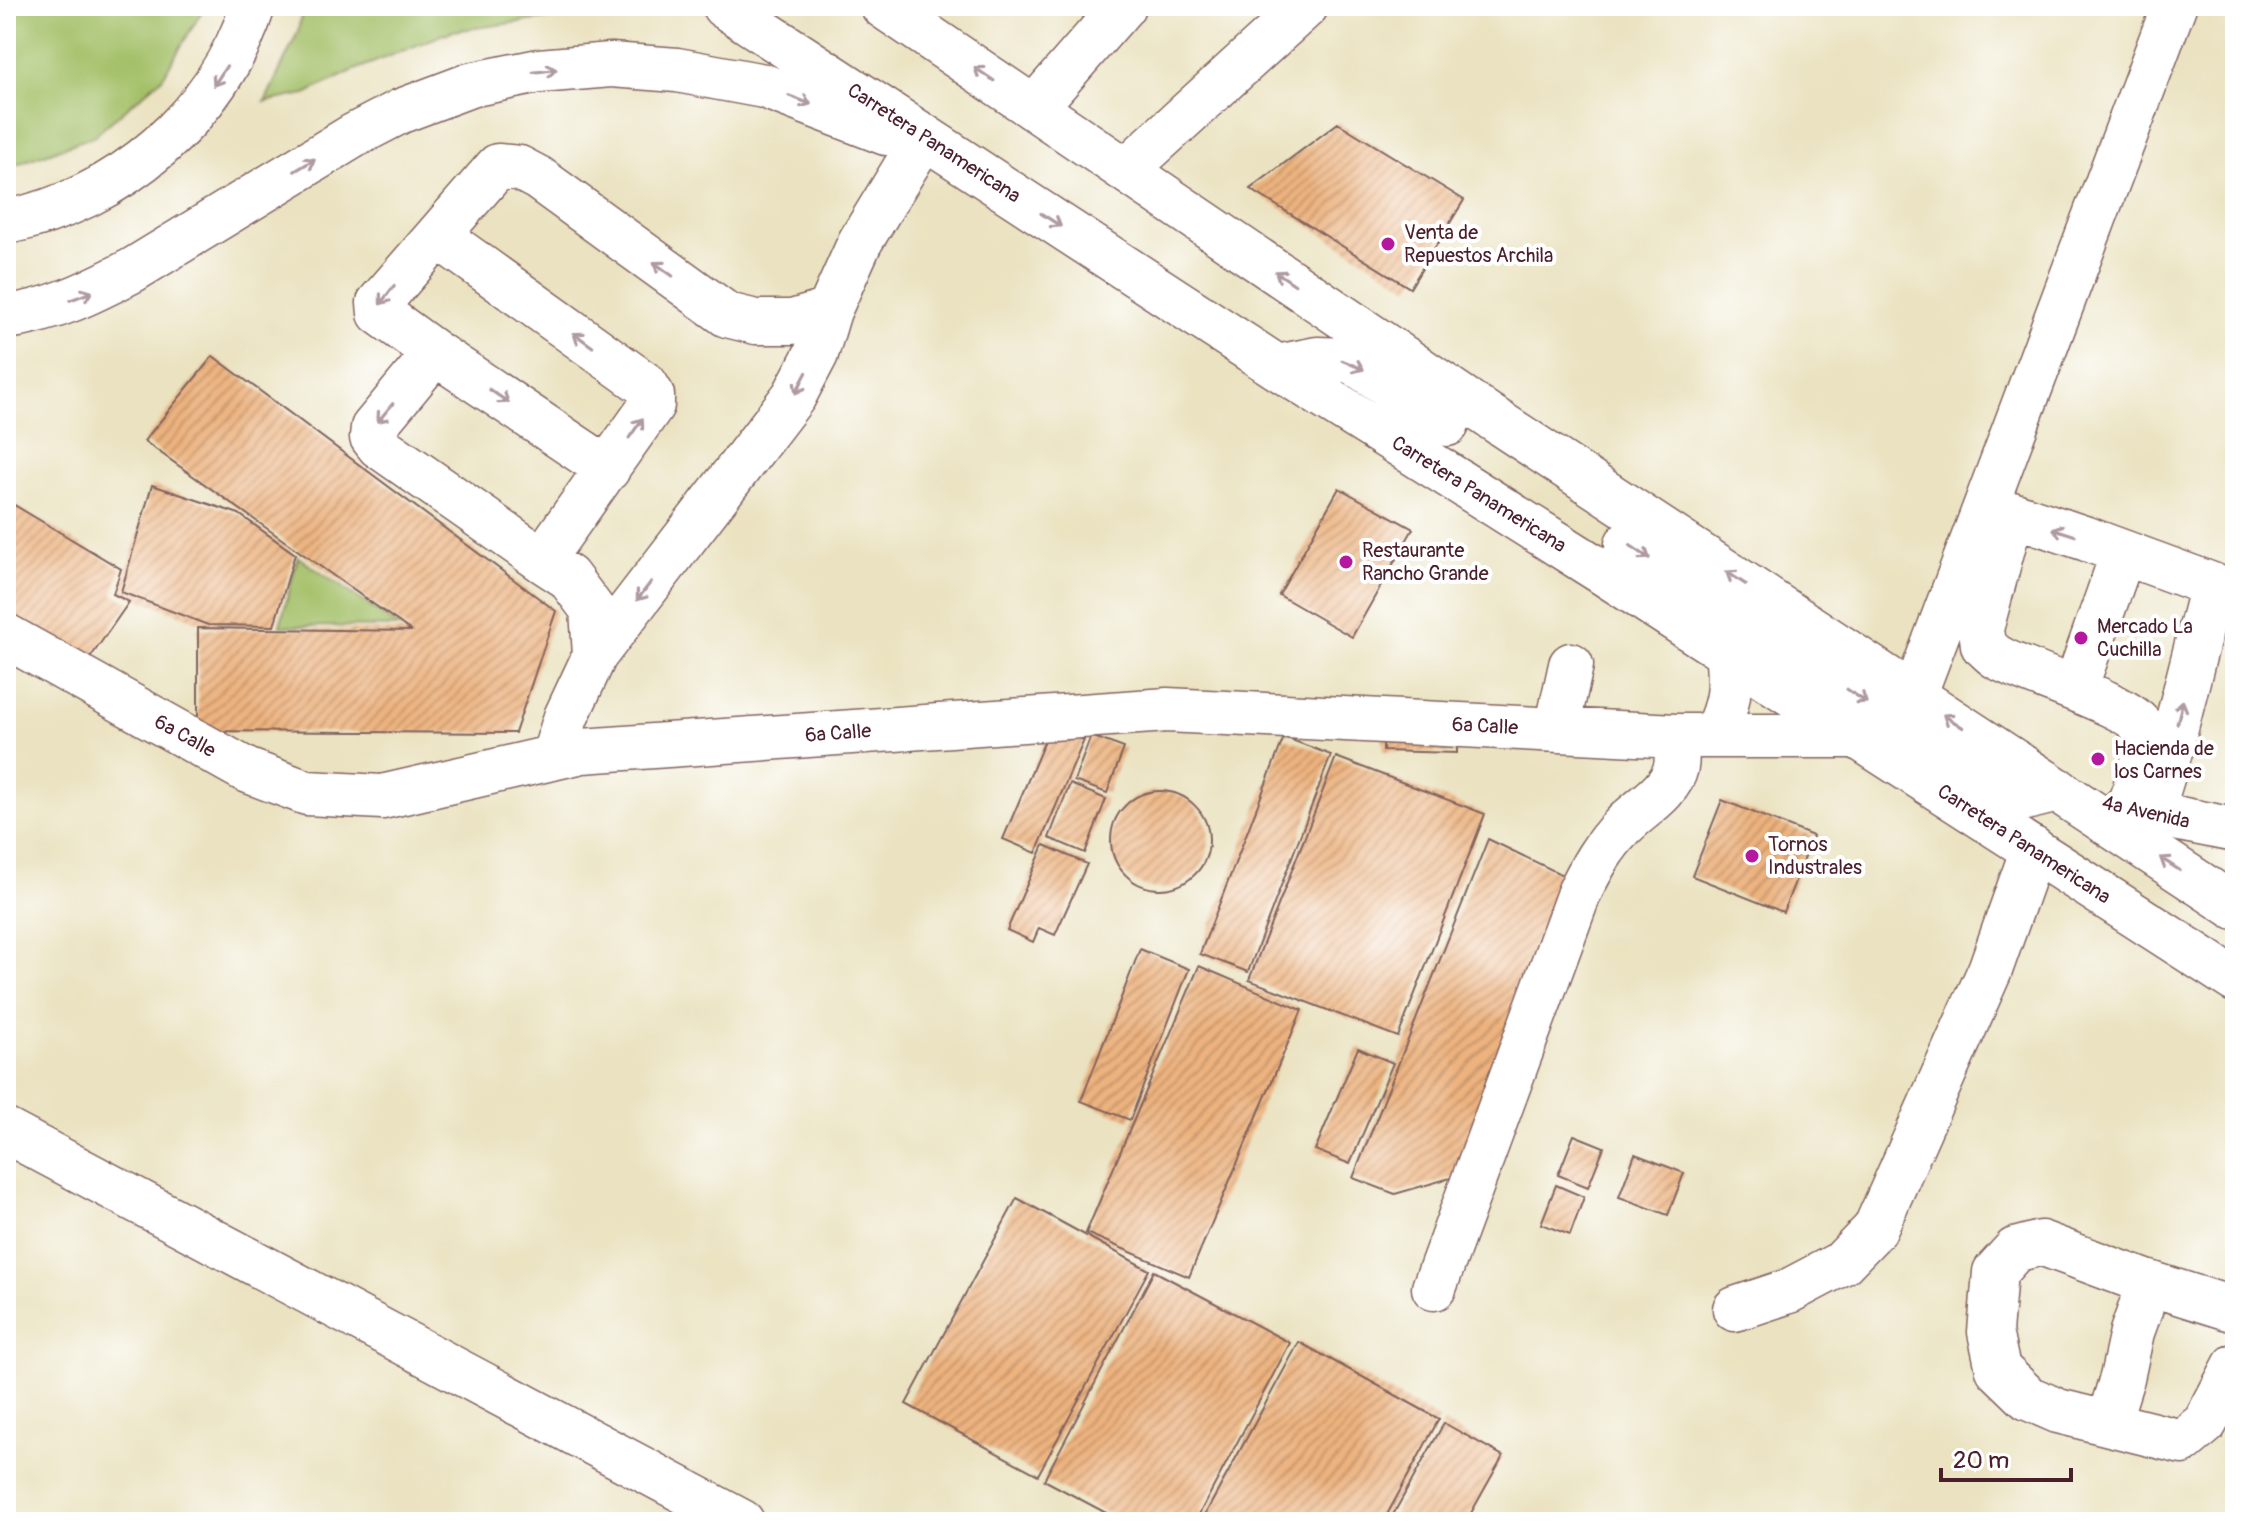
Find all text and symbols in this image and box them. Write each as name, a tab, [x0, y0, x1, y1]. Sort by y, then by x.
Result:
one-way arrow	[531, 64, 558, 79]
one-way arrow	[212, 65, 229, 87]
one-way arrow	[973, 66, 996, 82]
street label: Carretera Panamericana	[843, 78, 1025, 208]
one-way arrow	[787, 94, 812, 108]
one-way arrow	[293, 157, 316, 173]
one-way arrow	[1039, 212, 1062, 228]
place label: Venta de Repuestos Archila	[1404, 220, 1553, 268]
marker: Venta de Repuestos Archila	[1379, 235, 1397, 253]
one-way arrow	[653, 261, 675, 277]
one-way arrow	[1275, 270, 1297, 286]
one-way arrow	[379, 284, 396, 305]
one-way arrow	[68, 288, 93, 302]
one-way arrow	[573, 332, 594, 349]
one-way arrow	[1340, 359, 1364, 373]
one-way arrow	[792, 371, 808, 394]
one-way arrow	[488, 388, 510, 404]
one-way arrow	[376, 402, 394, 422]
one-way arrow	[628, 418, 644, 440]
street label: Carretera Panamericana	[1387, 430, 1571, 558]
one-way arrow	[2051, 523, 2076, 538]
place label: Restaurante Rancho Grande	[1362, 538, 1489, 586]
one-way arrow	[1629, 544, 1651, 560]
marker: Restaurante Rancho Grande	[1337, 553, 1355, 571]
one-way arrow	[1725, 570, 1747, 587]
one-way arrow	[636, 579, 653, 601]
place label: Mercado La Cuchilla	[2097, 614, 2193, 662]
marker: Mercado La Cuchilla	[2072, 629, 2090, 647]
one-way arrow	[1845, 688, 1868, 704]
one-way arrow	[2173, 700, 2188, 725]
street label: 6a Calle	[150, 709, 220, 763]
street label: 6a Calle	[1451, 712, 1519, 740]
one-way arrow	[1942, 713, 1964, 730]
street label: 6a Calle	[804, 718, 872, 748]
place label: Hacienda de los Carnes	[2114, 736, 2214, 784]
marker: Hacienda de los Carnes	[2089, 750, 2107, 768]
street label: Carretera Panamericana	[1933, 779, 2115, 909]
street label: 4a Avenida	[2100, 790, 2192, 834]
place label: Tornos Industrales	[1768, 832, 1862, 880]
marker: Tornos Industrales	[1743, 847, 1761, 865]
one-way arrow	[2159, 856, 2182, 872]
scale bar	[1941, 1432, 2071, 1482]
text: 20 m	[1953, 1446, 2009, 1475]

